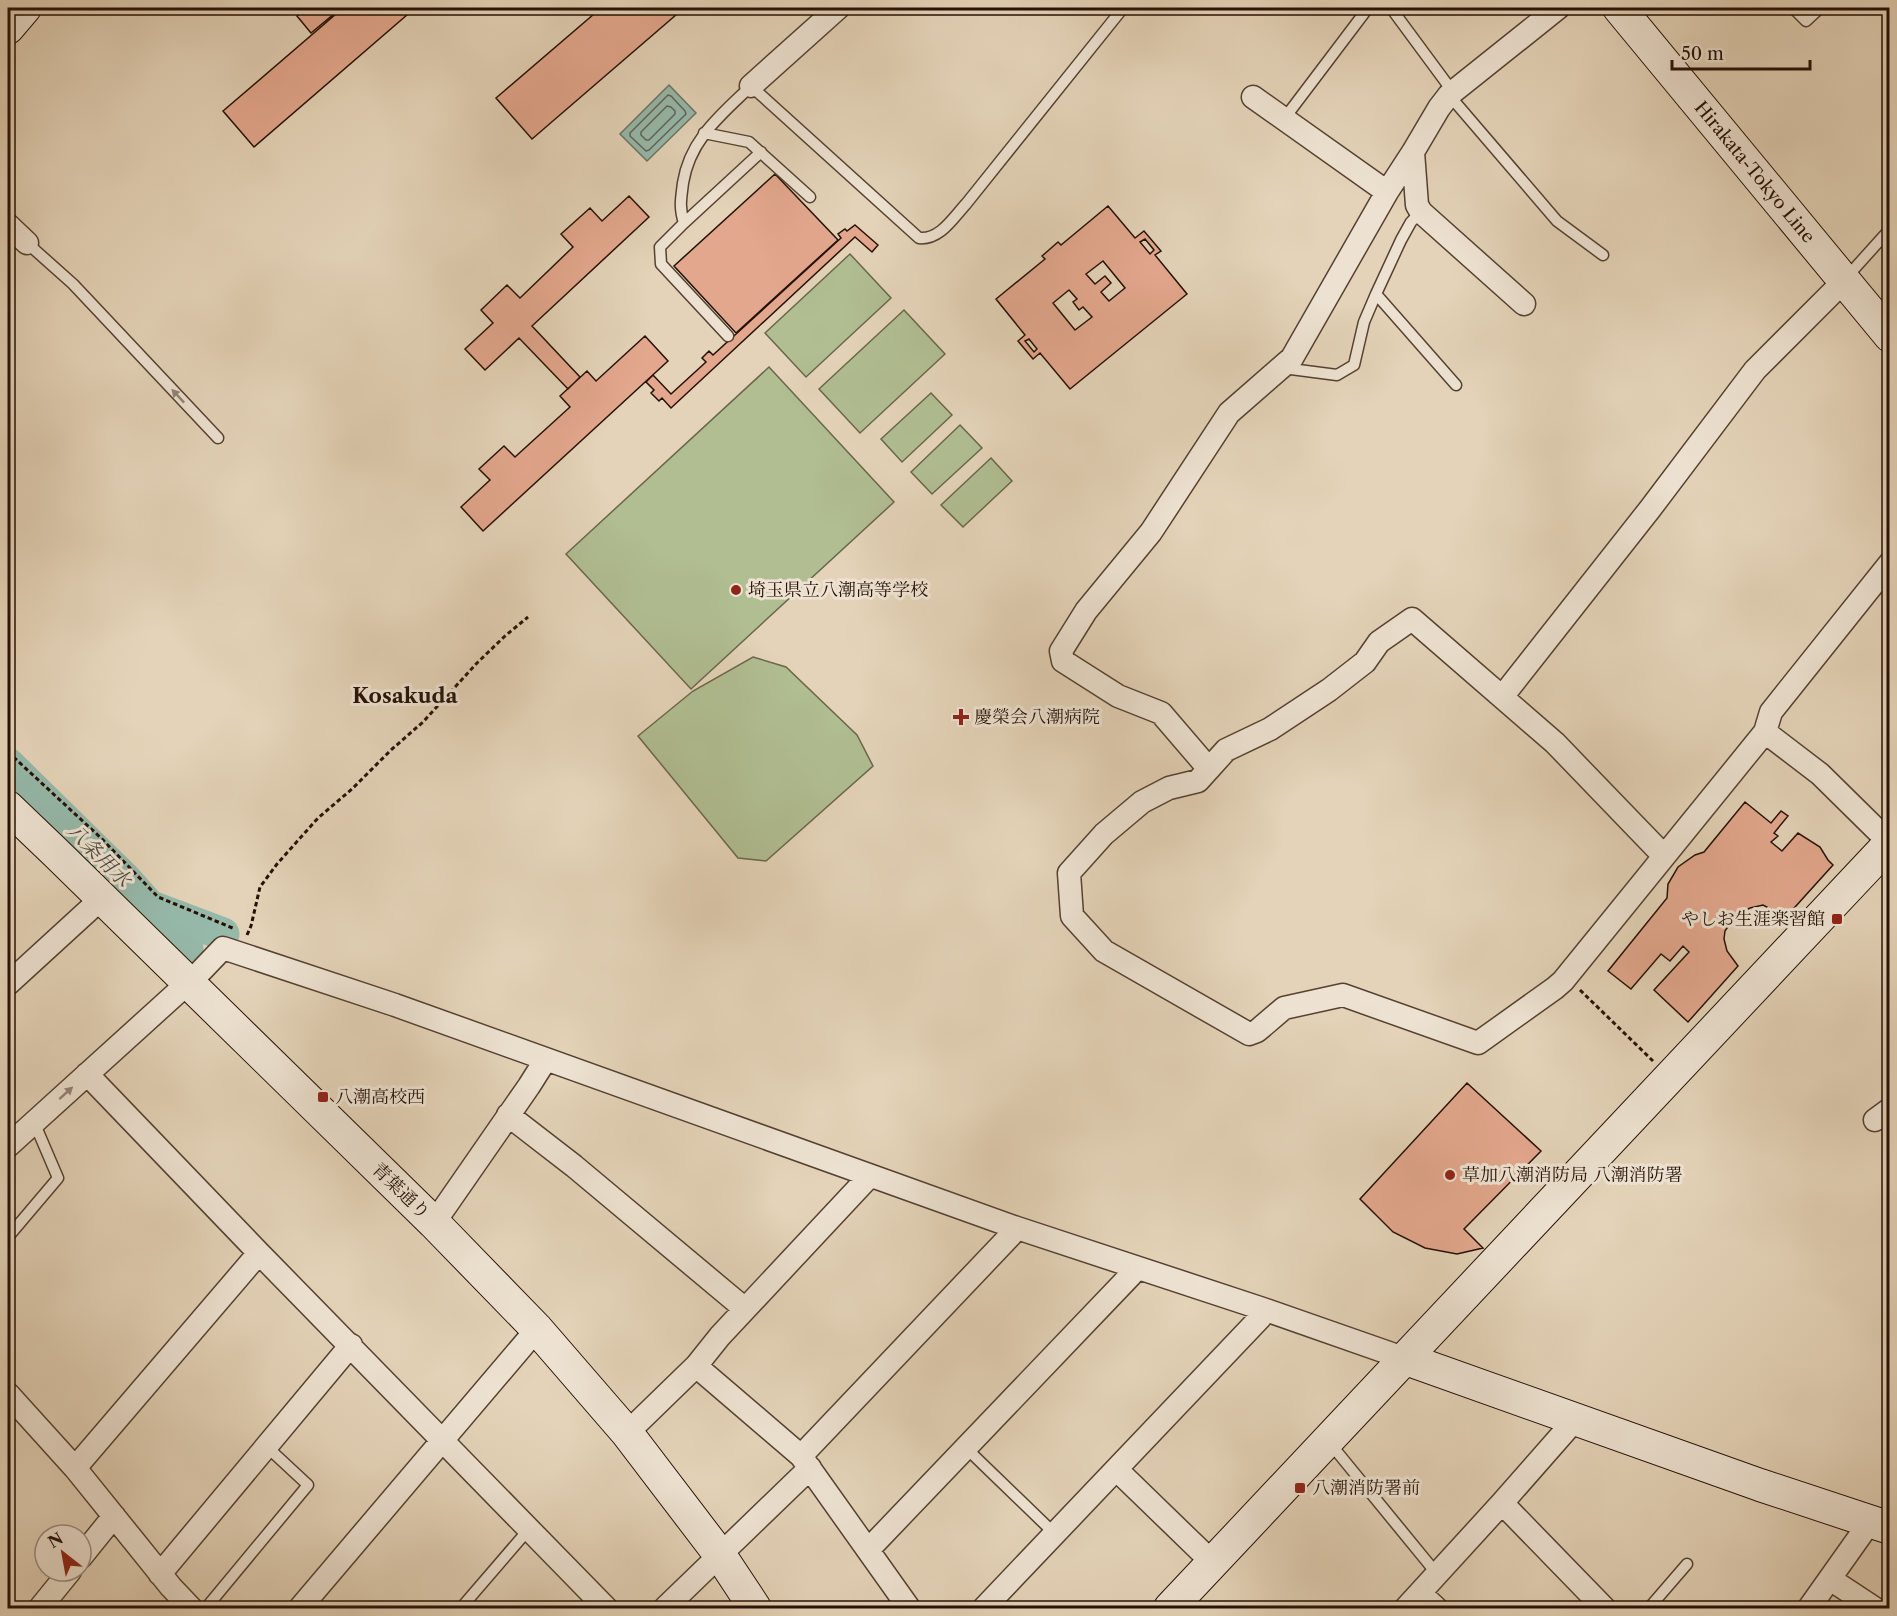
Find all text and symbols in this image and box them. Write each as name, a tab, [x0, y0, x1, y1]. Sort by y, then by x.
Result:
scale bar	[1672, 33, 1810, 71]
text: 50 m	[1681, 43, 1724, 65]
street label: Hirakata-Tokyo Line	[1690, 97, 1820, 248]
one-way arrow	[171, 389, 185, 403]
place label: 埼玉県立八潮高等学校	[748, 579, 928, 601]
marker: 埼玉県立八潮高等学校	[729, 583, 743, 597]
district label: Kosakuda	[352, 683, 459, 708]
place label: 慶榮会八潮病院	[974, 706, 1100, 728]
marker: 慶榮会八潮病院	[952, 708, 970, 726]
water label: 八条用水	[62, 818, 137, 893]
place label: やしお生涯楽習館	[1681, 908, 1825, 930]
marker: やしお生涯楽習館	[1830, 912, 1844, 926]
one-way arrow	[59, 1086, 73, 1100]
place label: 八潮高校西	[335, 1086, 425, 1108]
marker: 八潮高校西	[316, 1090, 330, 1104]
street label: 青葉通り	[367, 1158, 435, 1224]
place label: 草加八潮消防局 八潮消防署	[1462, 1164, 1683, 1186]
marker: 草加八潮消防局 八潮消防署	[1443, 1168, 1457, 1182]
place label: 八潮消防署前	[1312, 1477, 1420, 1499]
marker: 八潮消防署前	[1293, 1481, 1307, 1495]
north arrow	[33, 1523, 93, 1583]
text: N	[44, 1528, 66, 1552]

